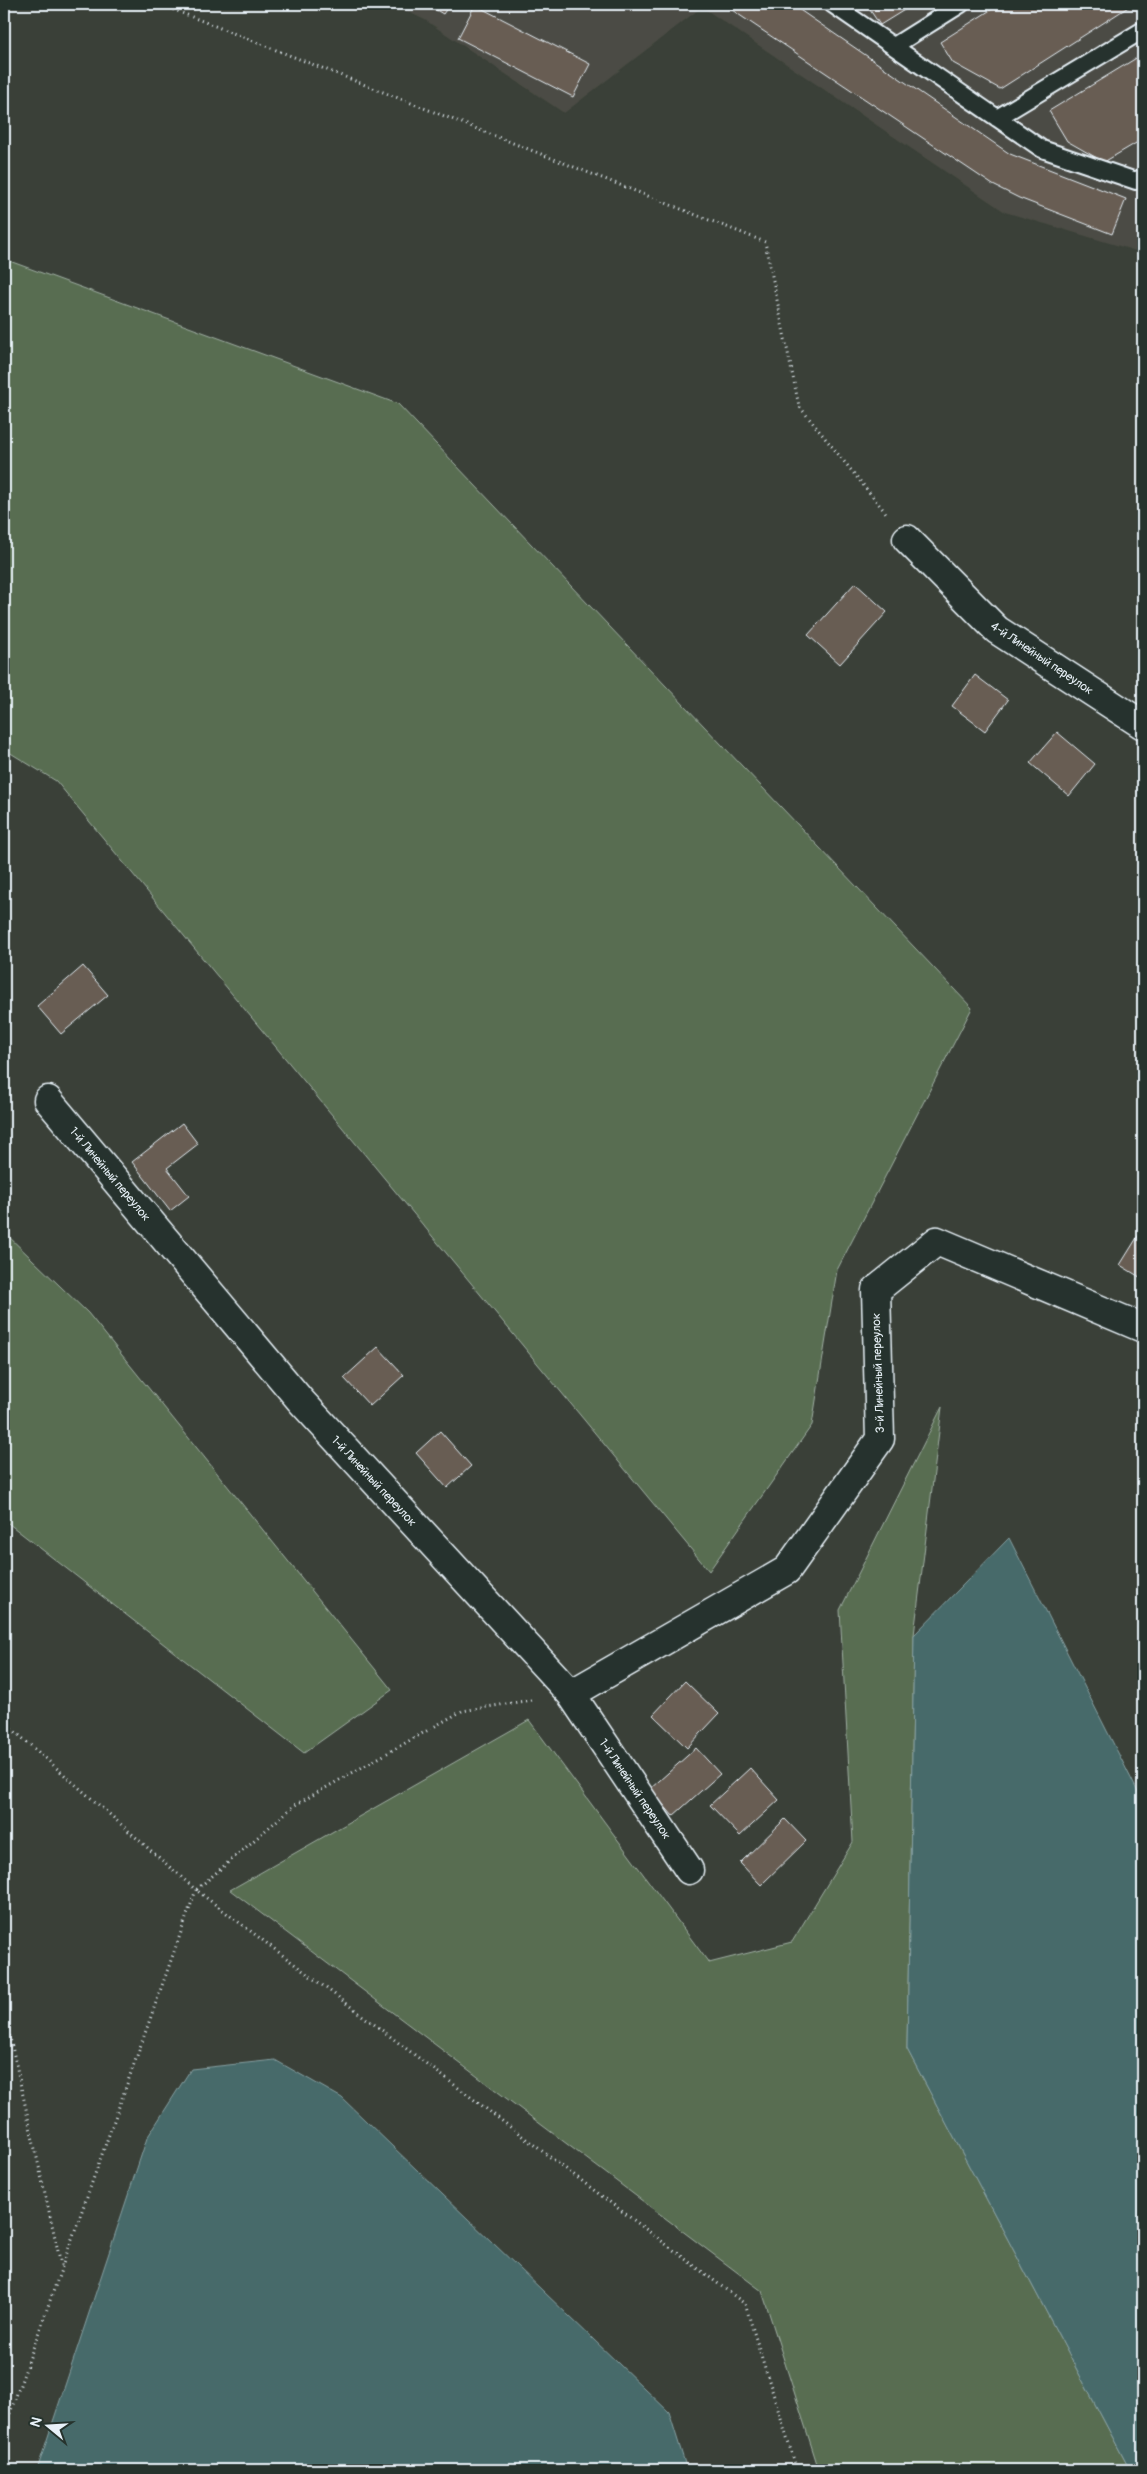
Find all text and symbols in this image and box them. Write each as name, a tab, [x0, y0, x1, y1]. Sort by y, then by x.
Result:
street label: 4-й Линейный переулок	[988, 619, 1096, 698]
street label: 1-й Линейный переулок	[66, 1124, 153, 1224]
street label: 3-й Линейный переулок	[869, 1313, 888, 1433]
street label: 1-й Линейный переулок	[328, 1433, 419, 1530]
street label: 1-й Линейный переулок	[595, 1736, 674, 1842]
north arrow	[22, 2402, 72, 2452]
text: N	[27, 2415, 46, 2429]

